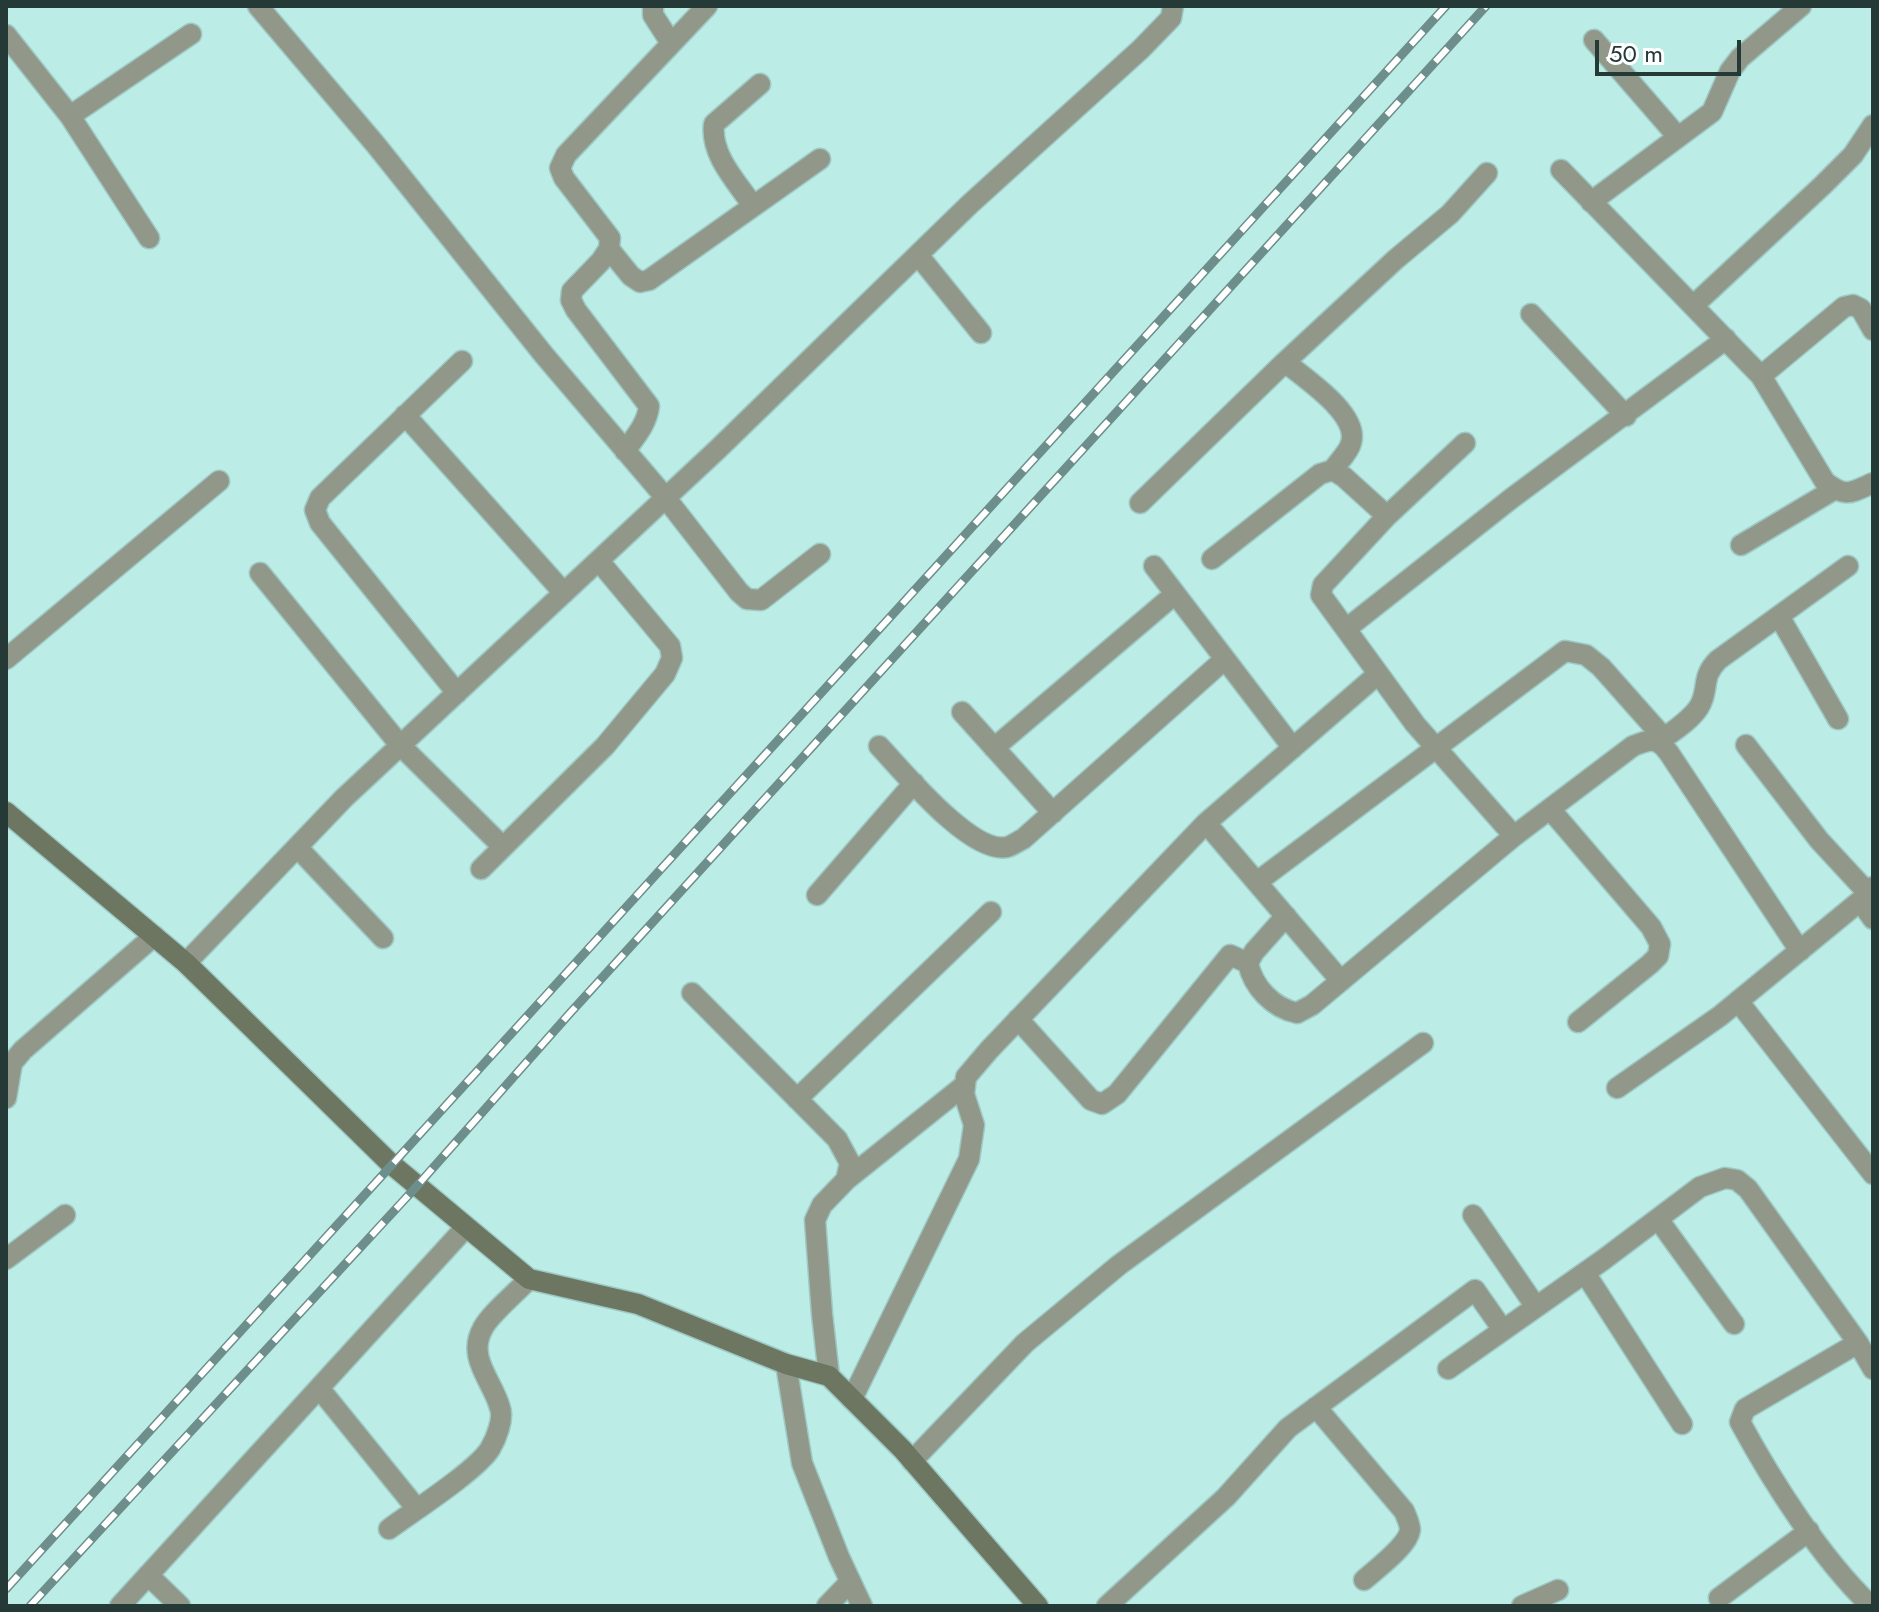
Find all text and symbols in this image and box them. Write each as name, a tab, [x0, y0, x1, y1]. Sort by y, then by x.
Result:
scale bar	[1599, 24, 1745, 74]
text: 50 m	[1609, 36, 1663, 71]

